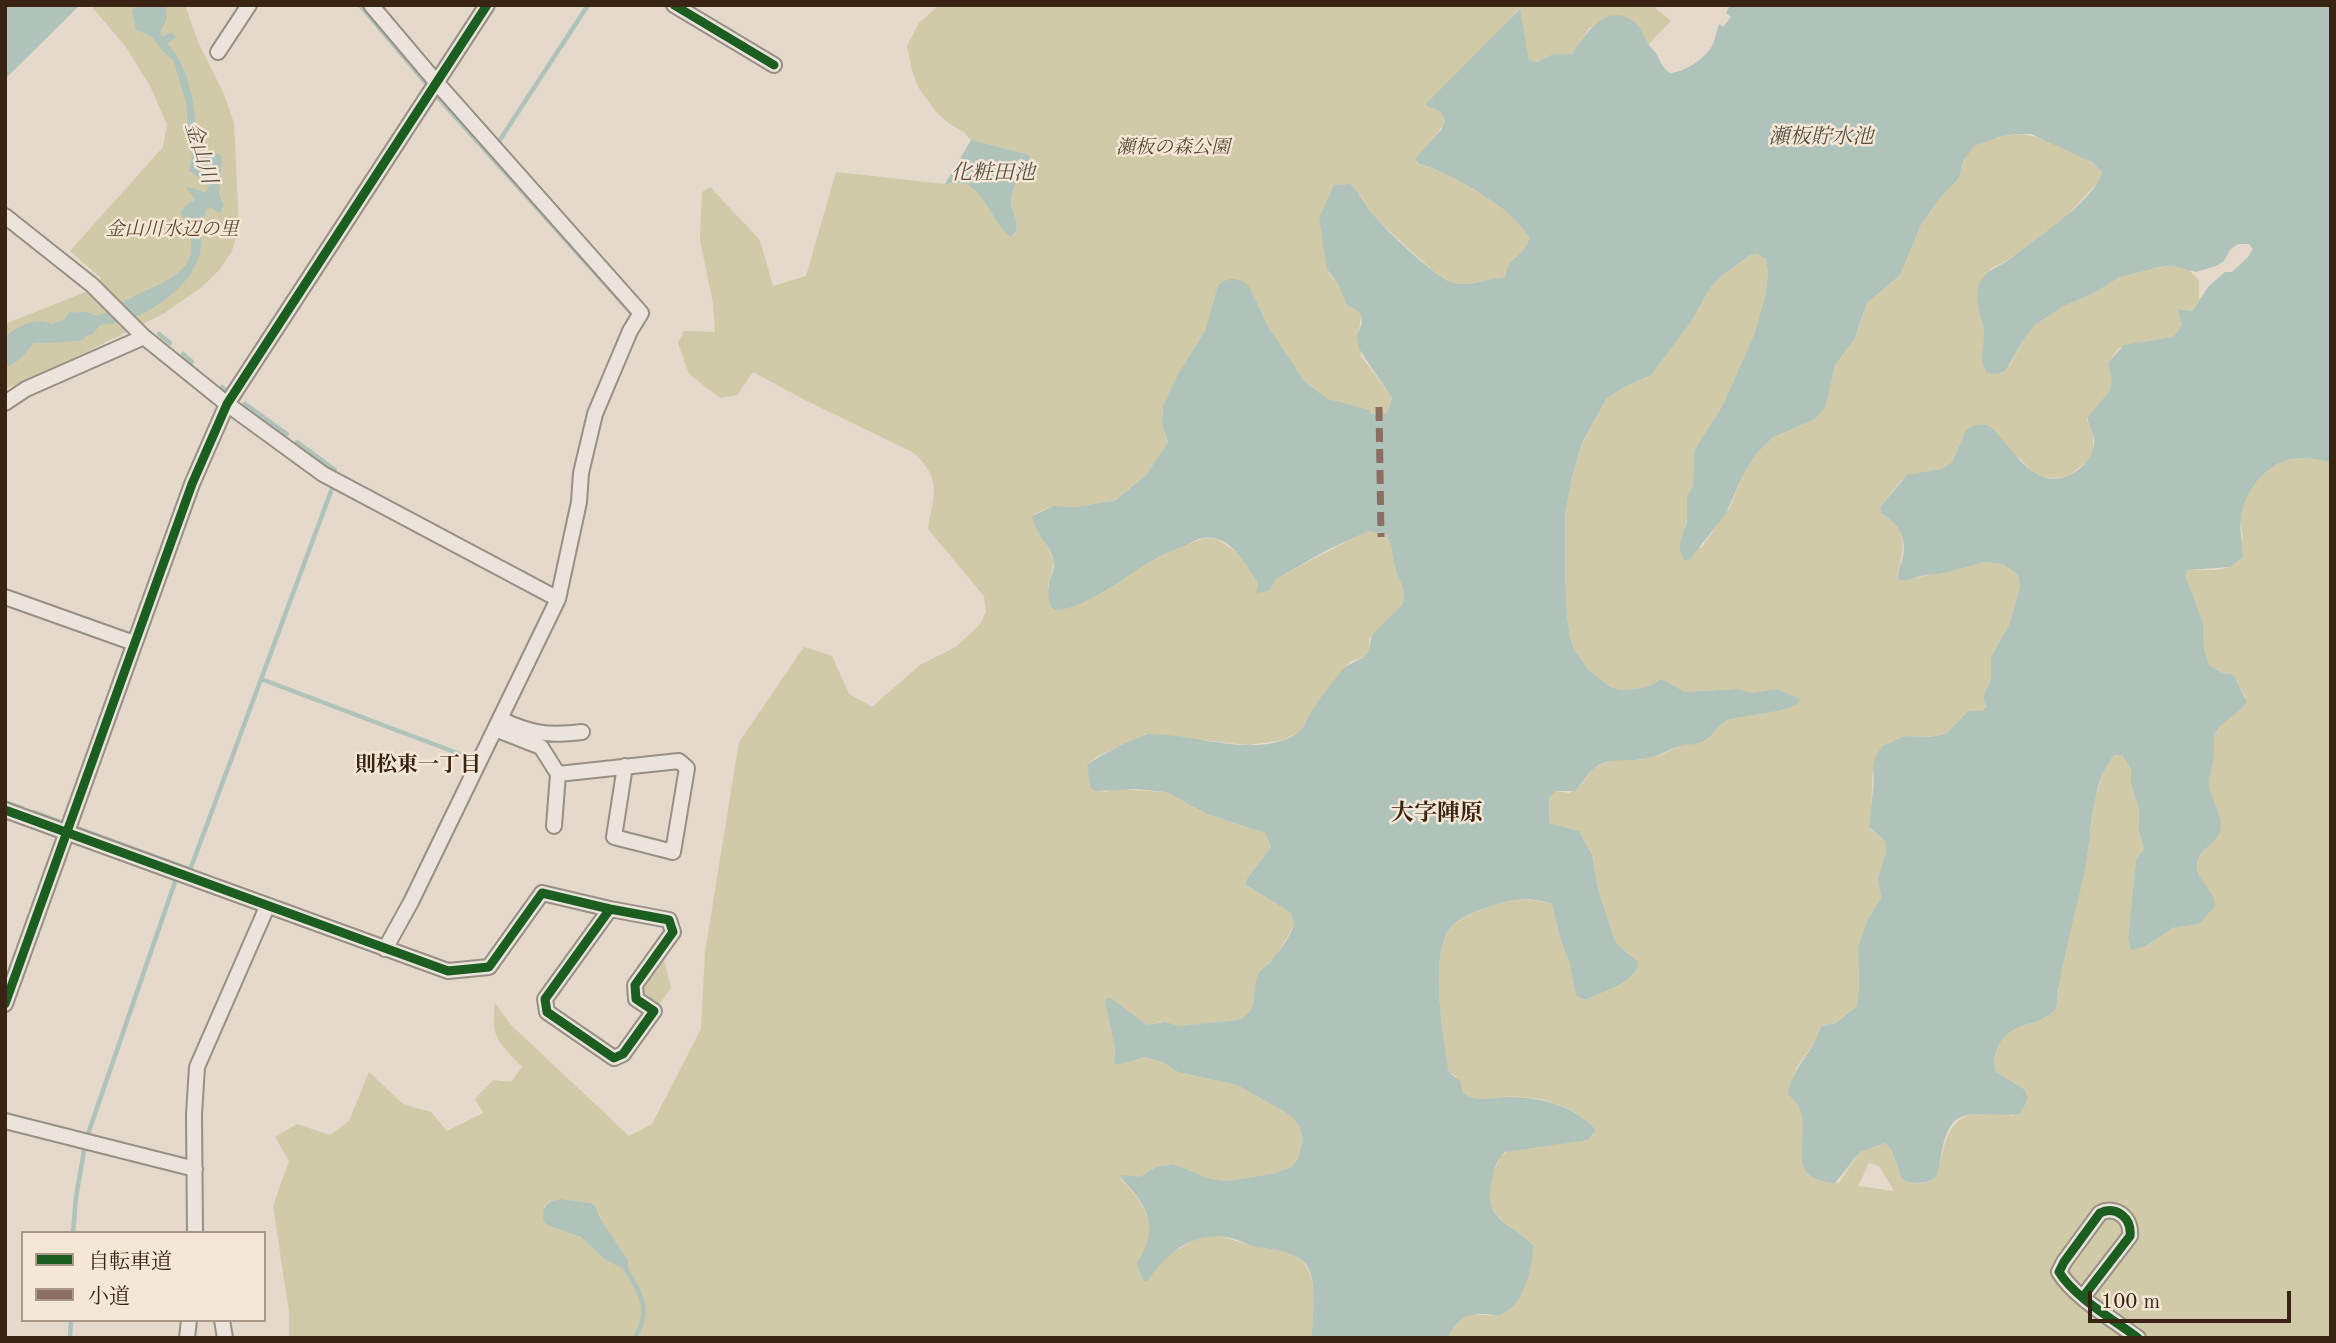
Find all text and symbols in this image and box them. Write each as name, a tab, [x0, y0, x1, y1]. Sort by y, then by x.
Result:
water label: 金山川	[179, 119, 221, 187]
water label: 瀬板貯水池	[1769, 124, 1873, 150]
park label: 瀬板の森公園	[1116, 137, 1230, 159]
water label: 化粧田池	[951, 160, 1035, 186]
park label: 金山川水辺の里	[106, 219, 238, 241]
district label: 則松東一丁目	[355, 752, 481, 778]
district label: 大字陣原	[1391, 800, 1483, 828]
legend	[21, 1231, 266, 1322]
text: 自転車道	[88, 1252, 172, 1273]
scale bar	[2091, 1276, 2294, 1320]
text: 小道	[88, 1287, 130, 1308]
text: 100 m	[2101, 1292, 2160, 1313]

